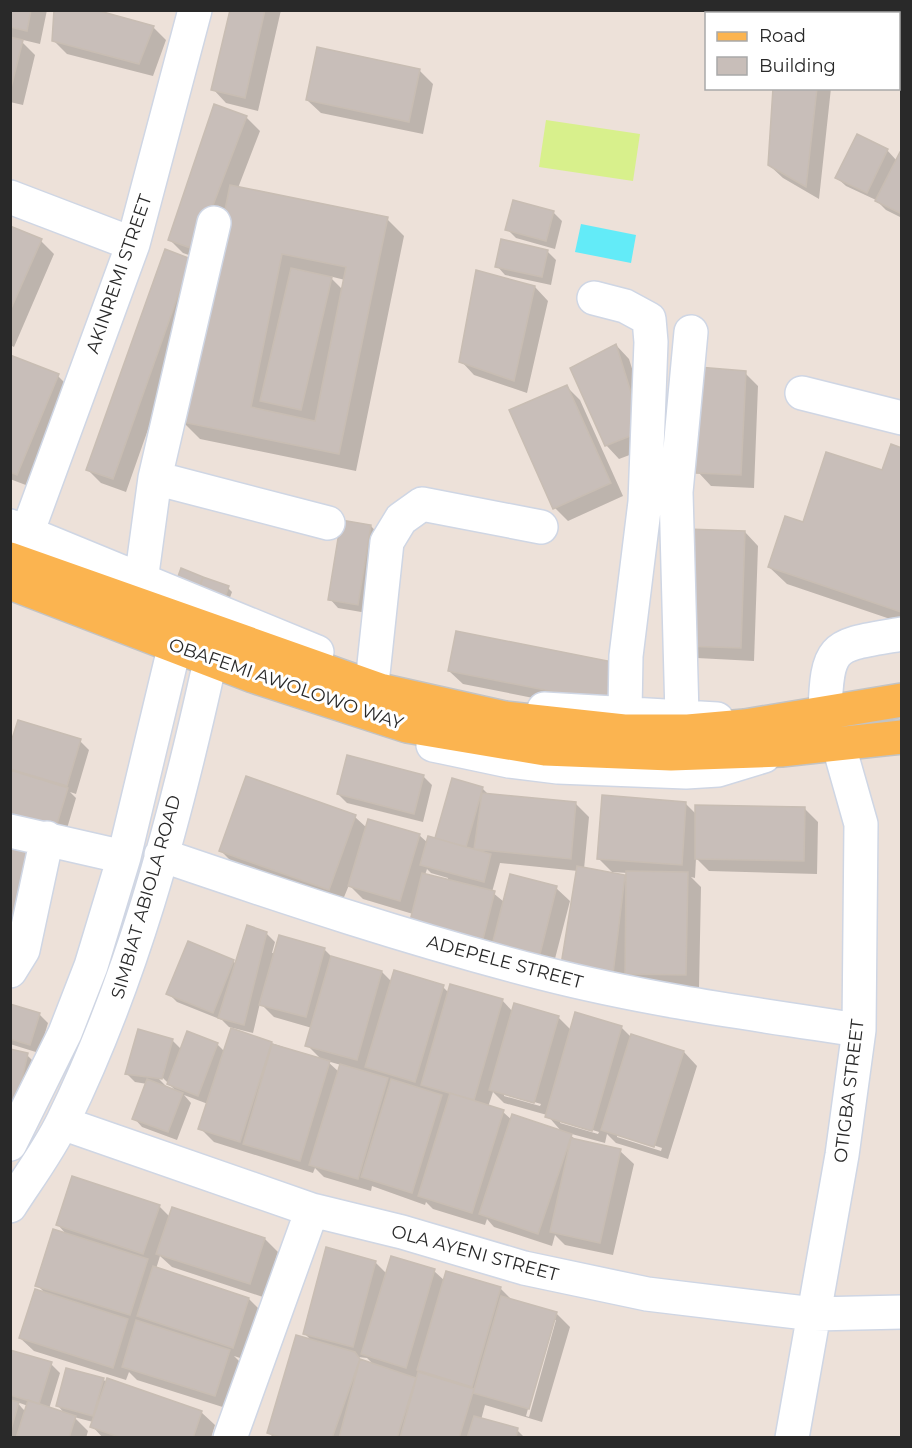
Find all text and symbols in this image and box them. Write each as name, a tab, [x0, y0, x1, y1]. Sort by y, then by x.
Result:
legend	[705, 12, 900, 90]
text: Road	[759, 25, 806, 47]
text: Building	[759, 55, 836, 77]
street label: AKINREMI STREET	[81, 191, 157, 356]
street label: OBAFEMI AWOLOWO WAY	[166, 633, 407, 735]
street label: SIMBIAT ABIOLA ROAD	[106, 793, 186, 1001]
street label: ADEPELE STREET	[425, 931, 586, 994]
street label: OTIGBA STREET	[829, 1017, 869, 1164]
street label: OLA AYENI STREET	[389, 1220, 562, 1286]

